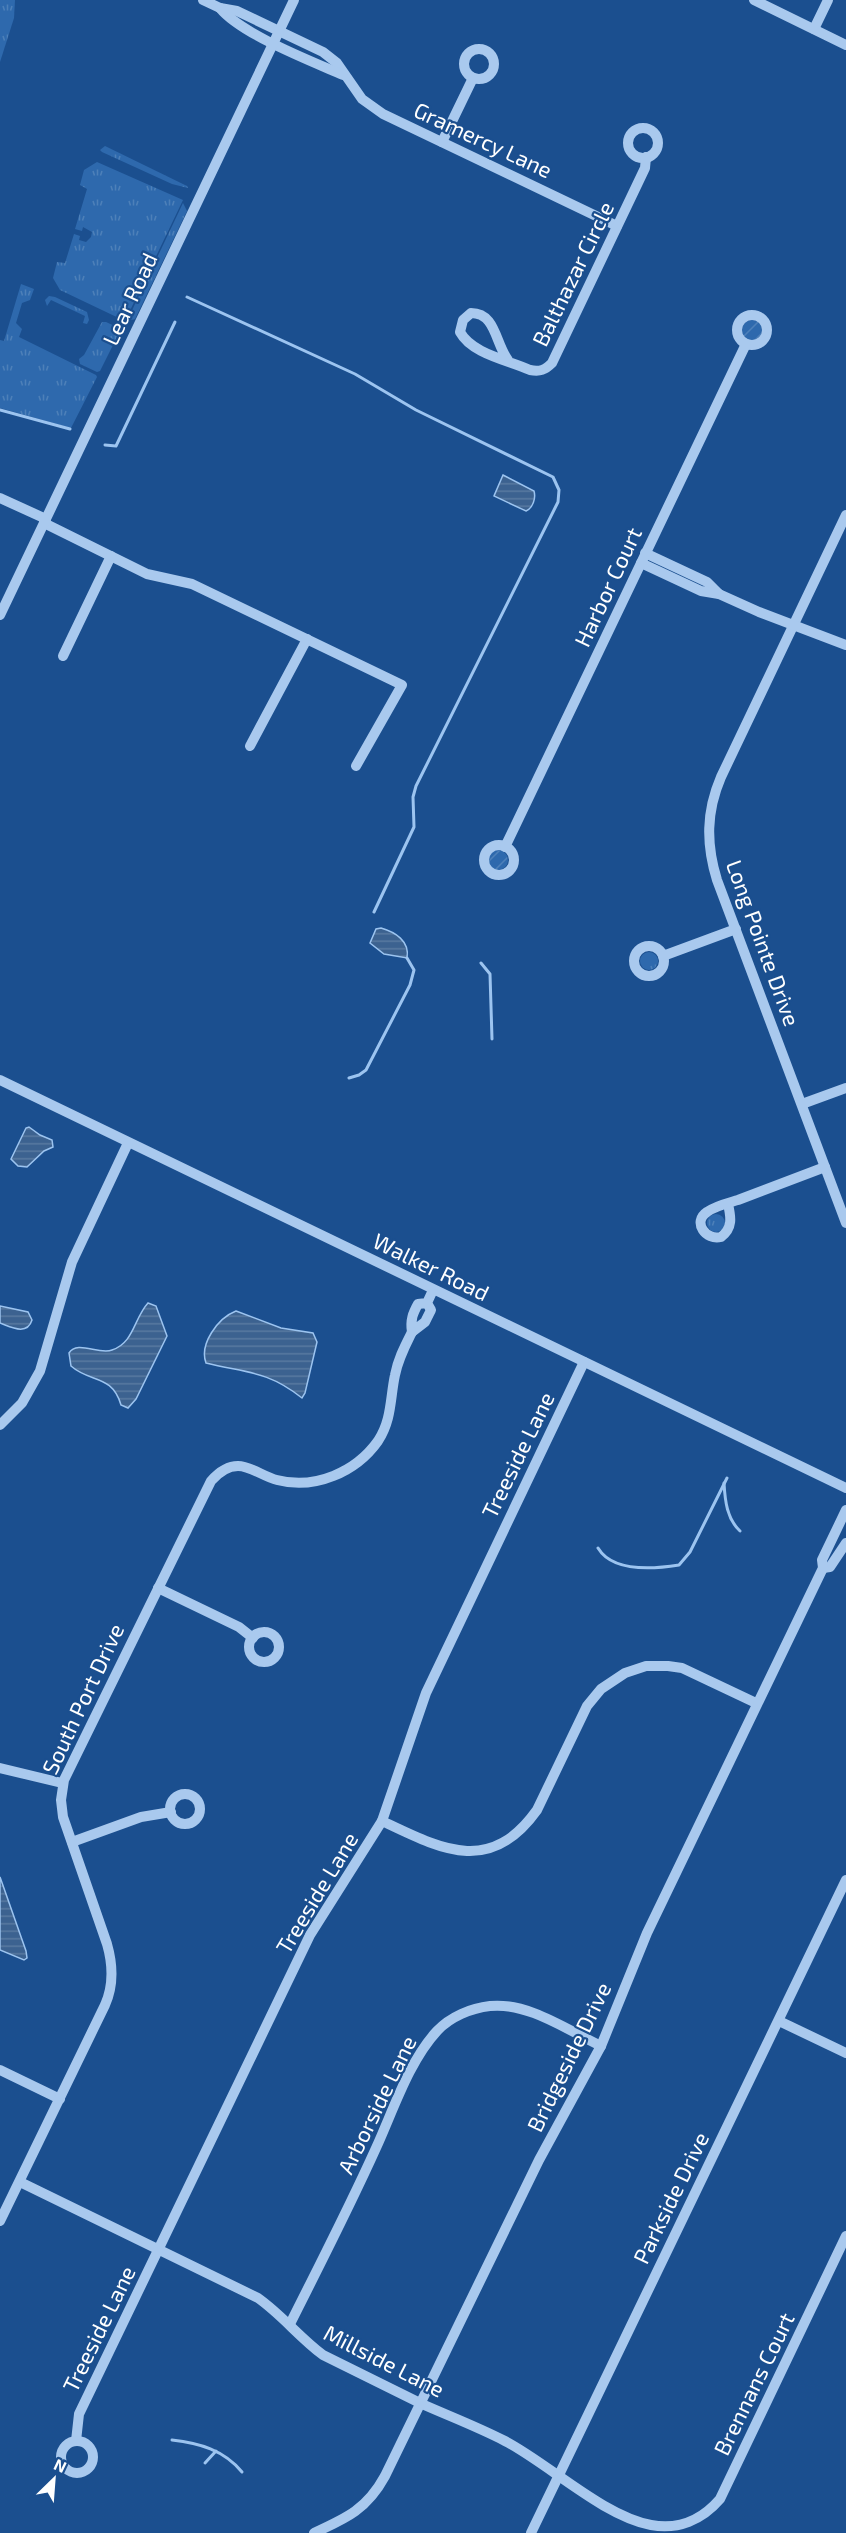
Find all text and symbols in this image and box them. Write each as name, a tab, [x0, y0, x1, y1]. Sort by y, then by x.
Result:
street label: Gramercy Lane	[410, 96, 557, 182]
street label: Balthazar Circle	[526, 197, 618, 350]
street label: Lear Road	[96, 248, 162, 349]
street label: Harbor Court	[568, 523, 646, 650]
street label: Long Pointe Drive	[722, 856, 806, 1029]
street label: Walker Road	[369, 1227, 494, 1305]
street label: Treeside Lane	[475, 1387, 559, 1522]
street label: South Port Drive	[36, 1619, 128, 1778]
street label: Treeside Lane	[270, 1827, 363, 1958]
street label: Bridgeside Drive	[521, 1978, 615, 2135]
street label: Arborside Lane	[331, 2031, 421, 2178]
street label: Parkside Drive	[627, 2128, 713, 2268]
street label: Treeside Lane	[56, 2261, 140, 2396]
street label: Brennans Court	[707, 2308, 799, 2459]
street label: Millside Lane	[320, 2319, 449, 2402]
north arrow	[24, 2449, 84, 2509]
text: N	[51, 2454, 70, 2476]

